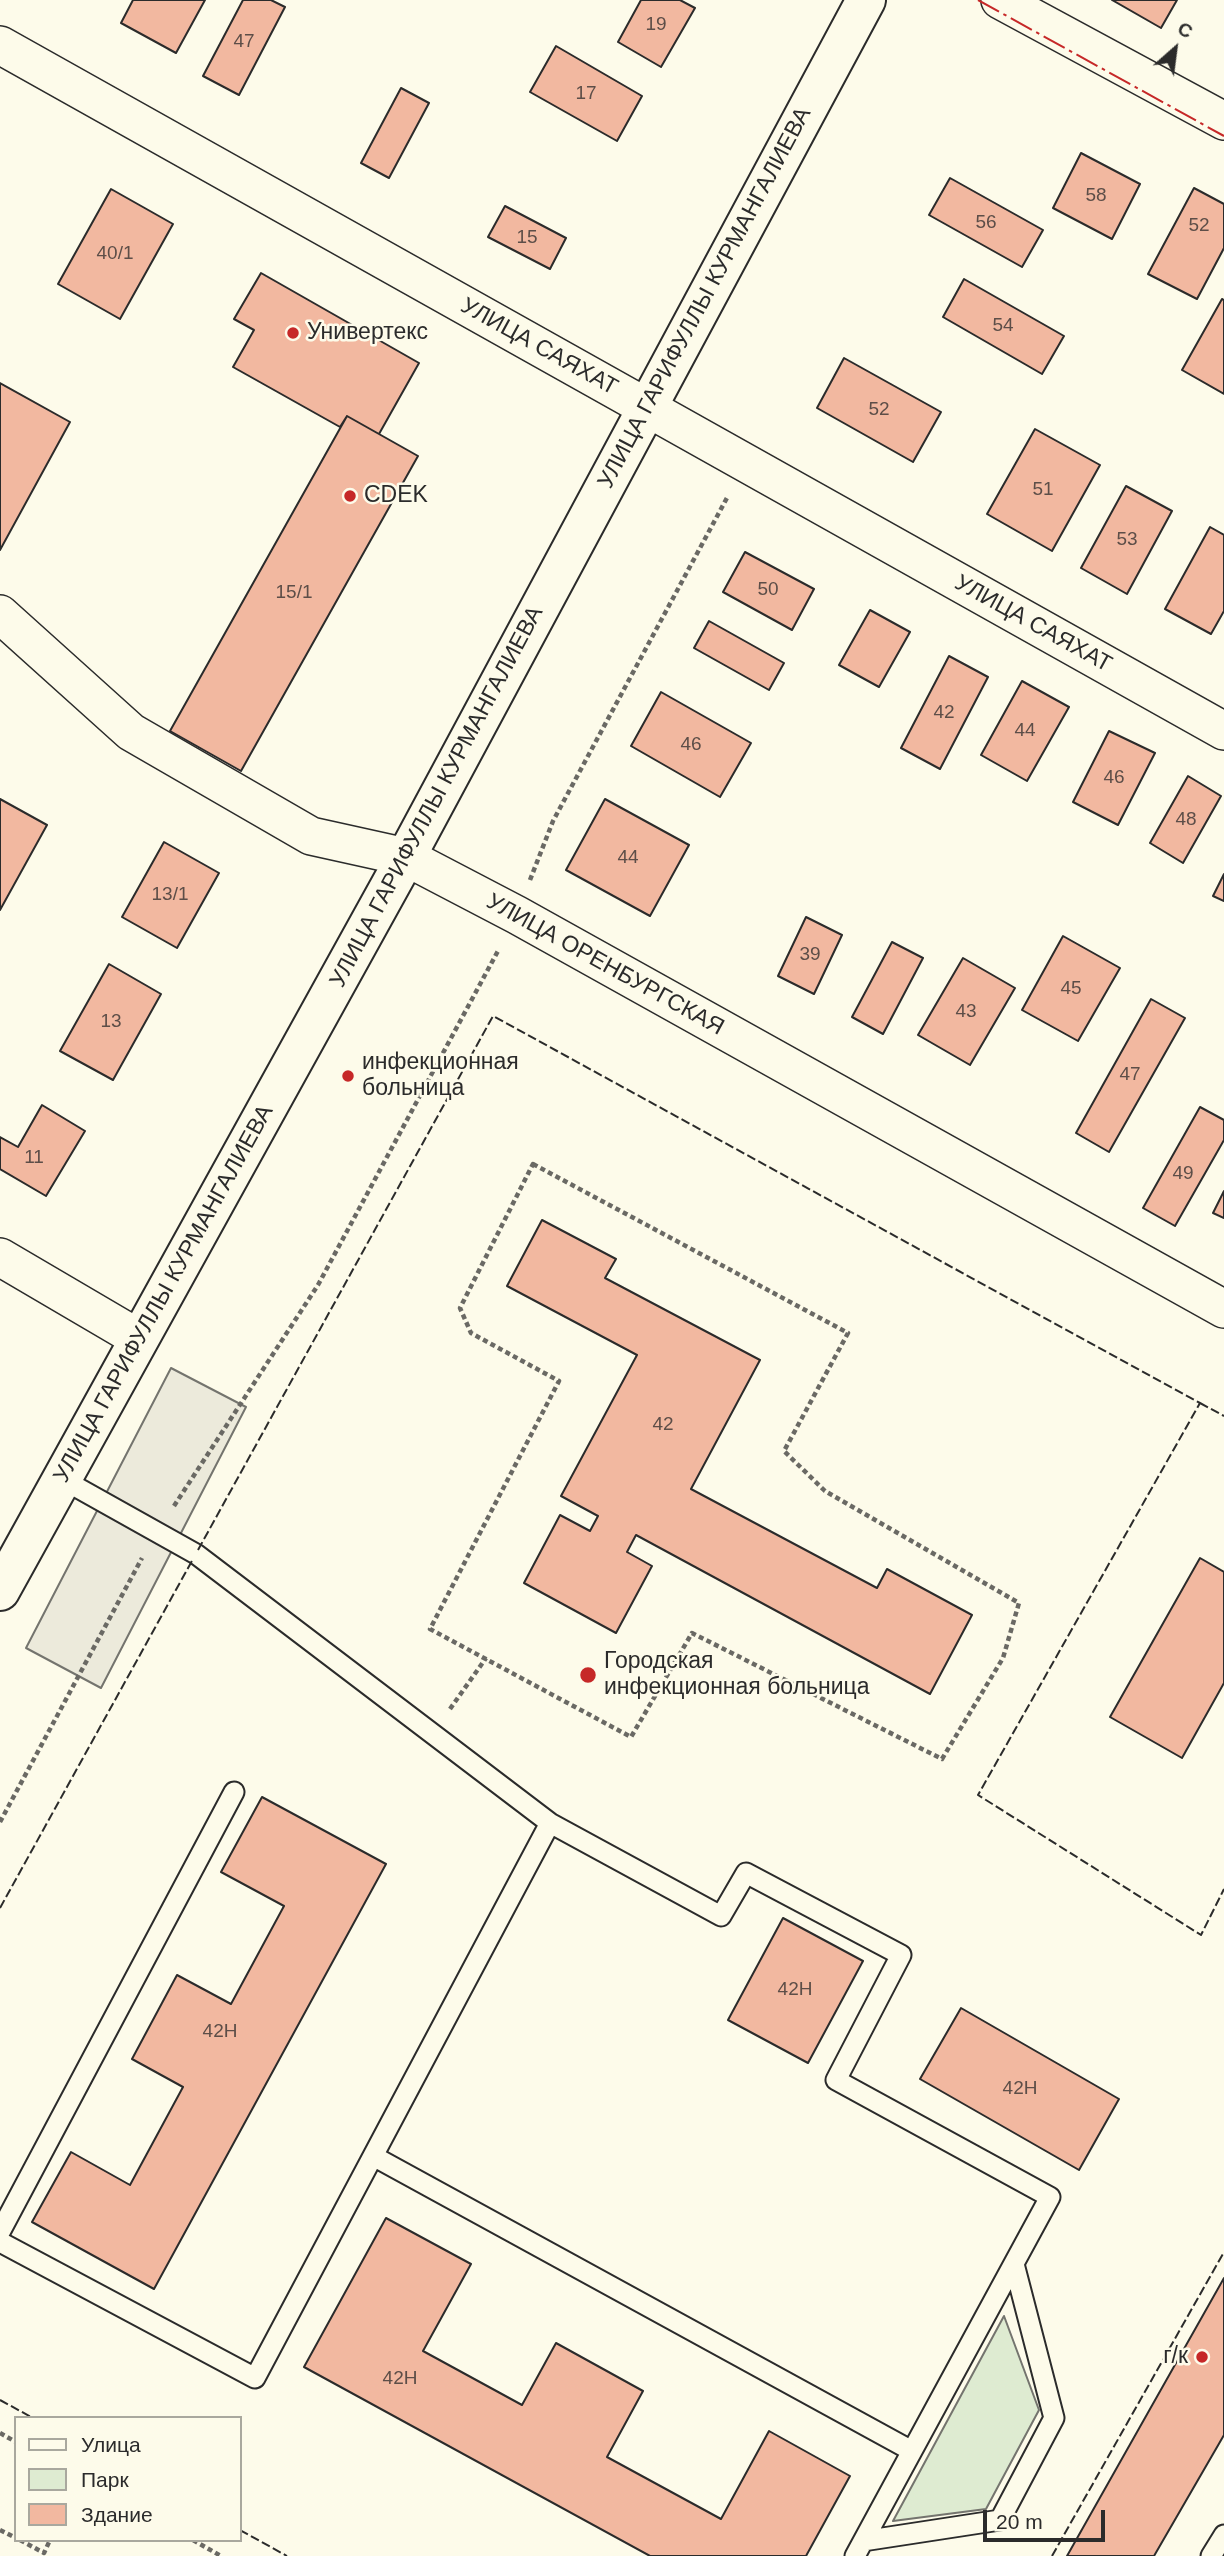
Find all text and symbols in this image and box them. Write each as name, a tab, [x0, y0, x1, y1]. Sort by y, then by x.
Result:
house number: 19	[645, 14, 667, 36]
north arrow	[1140, 14, 1210, 84]
text: С	[1174, 18, 1196, 43]
house number: 47	[233, 31, 255, 53]
house number: 17	[575, 83, 597, 105]
street label: УЛИЦА ГАРИФУЛЛЫ КУРМАНГАЛИЕВА	[592, 103, 818, 493]
house number: 58	[1085, 185, 1107, 207]
house number: 56	[975, 212, 997, 234]
house number: 52	[1188, 215, 1210, 237]
house number: 15	[516, 227, 538, 249]
house number: 40/1	[97, 243, 133, 265]
street label: УЛИЦА САЯХАТ	[456, 292, 622, 402]
house number: 54	[992, 315, 1014, 337]
place label: Универтекс	[307, 319, 428, 347]
marker: Универтекс	[285, 325, 301, 341]
house number: 52	[868, 399, 890, 421]
house number: 51	[1032, 479, 1054, 501]
place label: CDEK	[364, 482, 428, 510]
marker: CDEK	[342, 488, 358, 504]
house number: 53	[1116, 529, 1138, 551]
street label: УЛИЦА САЯХАТ	[950, 569, 1116, 679]
house number: 50	[757, 579, 779, 601]
house number: 15/1	[276, 582, 312, 604]
street label: УЛИЦА ГАРИФУЛЛЫ КУРМАНГАЛИЕВА	[324, 602, 550, 992]
house number: 42	[933, 702, 955, 724]
house number: 44	[1014, 720, 1036, 742]
house number: 46	[680, 734, 702, 756]
house number: 46	[1103, 767, 1125, 789]
house number: 48	[1175, 809, 1197, 831]
house number: 44	[617, 847, 639, 869]
house number: 13/1	[152, 884, 188, 906]
street label: УЛИЦА ОРЕНБУРГСКАЯ	[481, 888, 729, 1042]
house number: 39	[799, 944, 821, 966]
house number: 45	[1060, 978, 1082, 1000]
house number: 43	[955, 1001, 977, 1023]
house number: 13	[100, 1011, 122, 1033]
place label: инфекционная больница	[362, 1049, 519, 1103]
house number: 47	[1119, 1064, 1141, 1086]
marker: инфекционная больница	[340, 1068, 356, 1084]
street label: УЛИЦА ГАРИФУЛЛЫ КУРМАНГАЛИЕВА	[48, 1100, 280, 1488]
house number: 11	[24, 1147, 44, 1169]
house number: 49	[1172, 1163, 1194, 1185]
house number: 42	[652, 1414, 674, 1436]
place label: Городская инфекционная больница	[604, 1648, 870, 1702]
marker: Городская инфекционная больница	[578, 1665, 598, 1685]
house number: 42H	[778, 1979, 812, 2001]
house number: 42H	[203, 2021, 237, 2043]
house number: 42H	[1003, 2078, 1037, 2100]
place label: г/к	[1163, 2343, 1188, 2371]
marker: г/к	[1194, 2349, 1210, 2365]
house number: 42H	[383, 2368, 417, 2390]
legend	[14, 2416, 242, 2542]
text: Улица	[81, 2433, 141, 2456]
text: Парк	[81, 2468, 129, 2491]
scale bar	[986, 2496, 1108, 2540]
text: Здание	[81, 2503, 153, 2526]
text: 20 m	[996, 2510, 1043, 2533]

